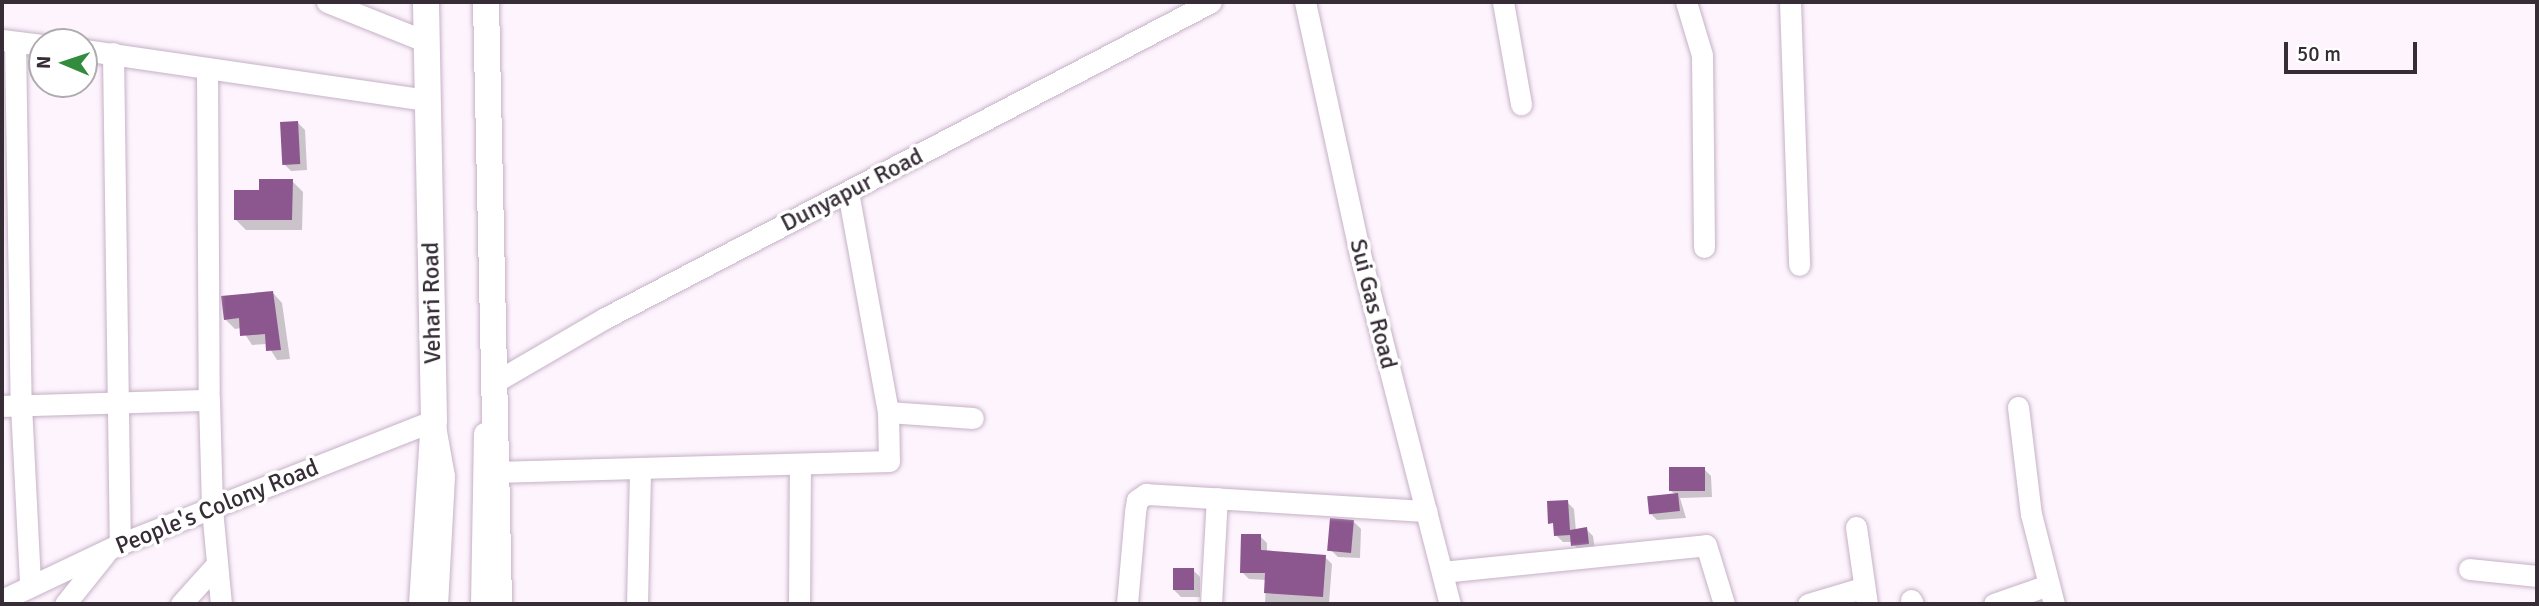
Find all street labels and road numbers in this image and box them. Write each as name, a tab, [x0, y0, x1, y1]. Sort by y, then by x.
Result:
street label: Dunyapur Road	[776, 142, 928, 238]
street label: Sui Gas Road	[1343, 236, 1403, 372]
street label: Vehari Road	[417, 242, 447, 364]
street label: People's Colony Road	[111, 453, 323, 561]

